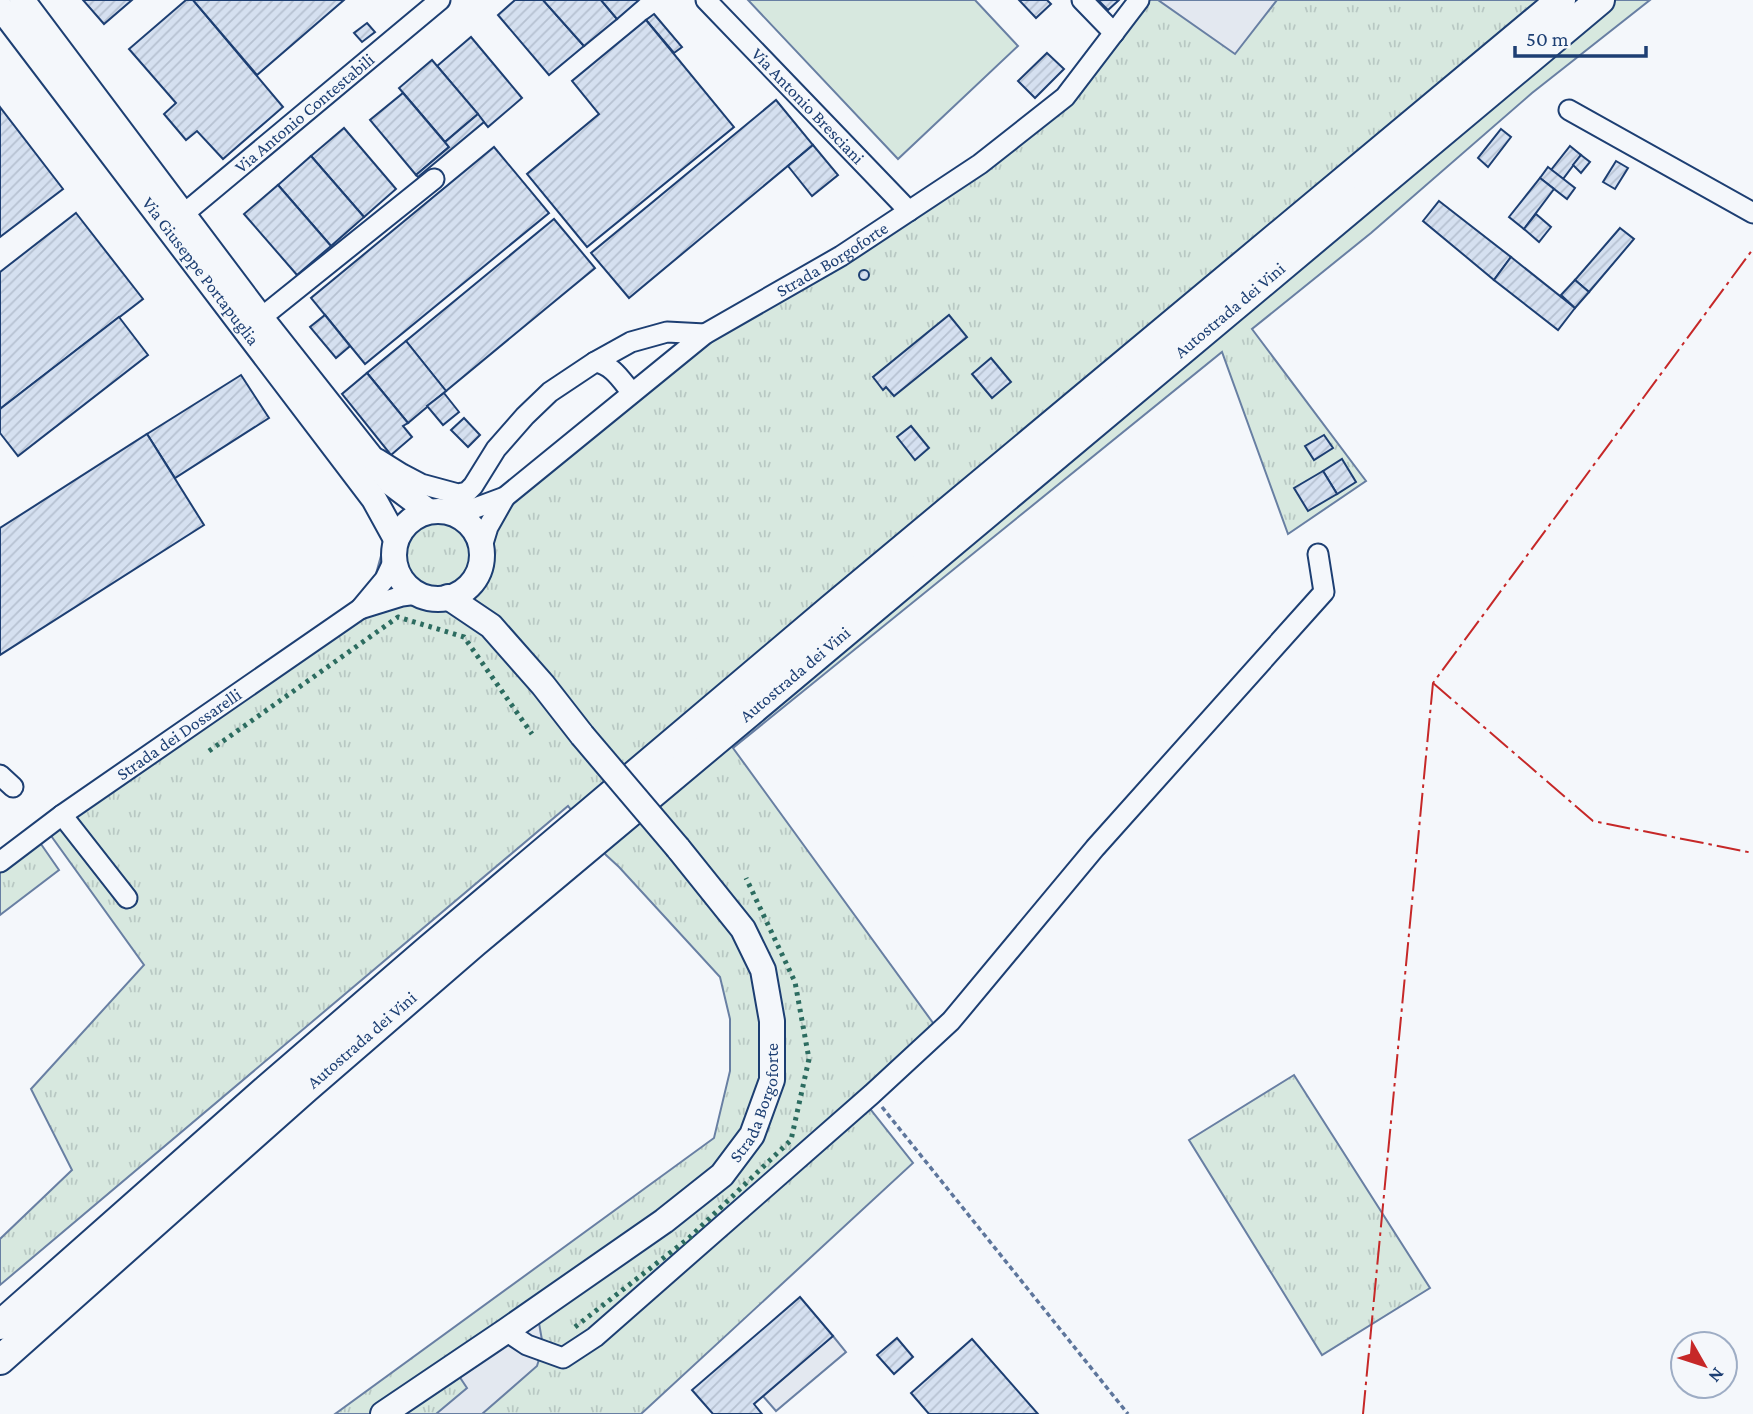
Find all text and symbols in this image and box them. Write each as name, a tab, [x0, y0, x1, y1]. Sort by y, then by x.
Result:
scale bar	[1515, 14, 1646, 58]
text: 50 m	[1526, 27, 1569, 51]
street label: Via Antonio Bresciani	[747, 44, 869, 168]
street label: Via Antonio Contestabili	[231, 49, 378, 177]
street label: Via Giuseppe Portapuglia	[138, 193, 264, 349]
street label: Strada Borgoforte	[773, 218, 892, 301]
street label: Autostrada dei Vini	[1170, 258, 1289, 362]
street label: Autostrada dei Vini	[736, 622, 854, 726]
street label: Strada dei Dossarelli	[113, 684, 245, 784]
street label: Autostrada dei Vini	[303, 987, 421, 1093]
street label: Strada Borgoforte	[725, 1043, 782, 1166]
north arrow	[1669, 1330, 1739, 1400]
text: N	[1705, 1364, 1729, 1387]

